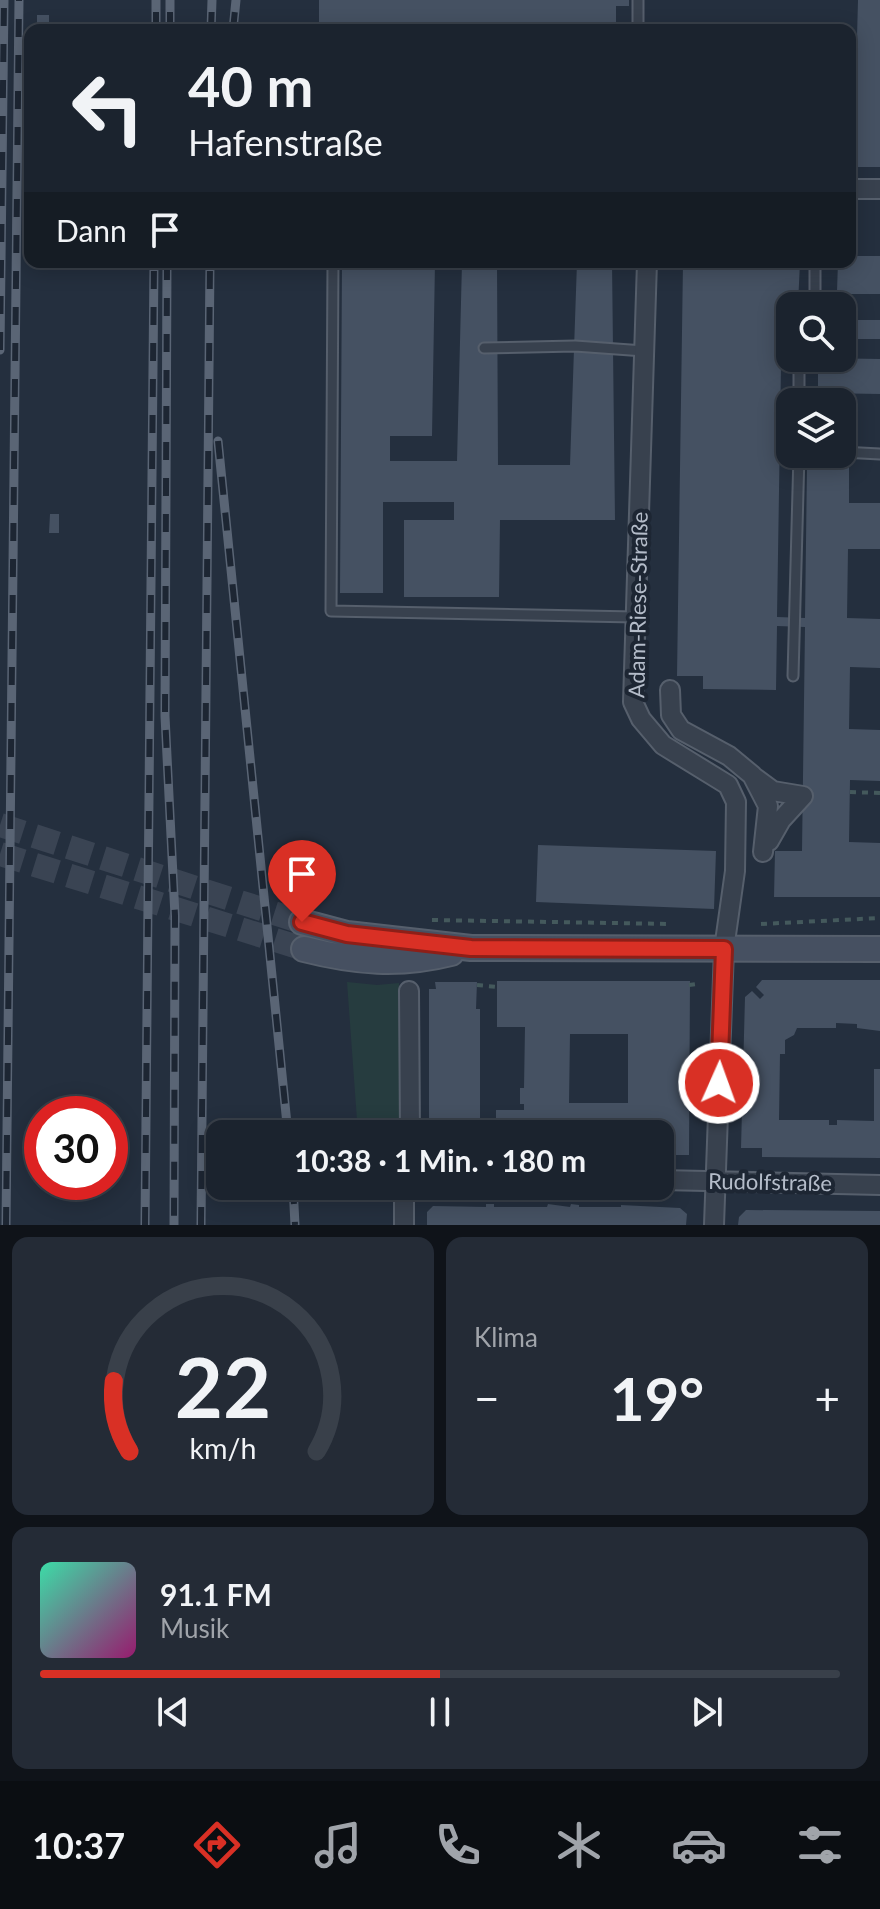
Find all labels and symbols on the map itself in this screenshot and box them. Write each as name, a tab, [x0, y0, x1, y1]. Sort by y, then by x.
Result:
street label: Adam-Riese-Straße	[622, 512, 653, 698]
pin	[268, 840, 336, 922]
position arrow	[677, 1041, 761, 1125]
speed limit sign: 30	[24, 1096, 128, 1200]
street label: Rudolfstraße	[708, 1167, 832, 1196]

